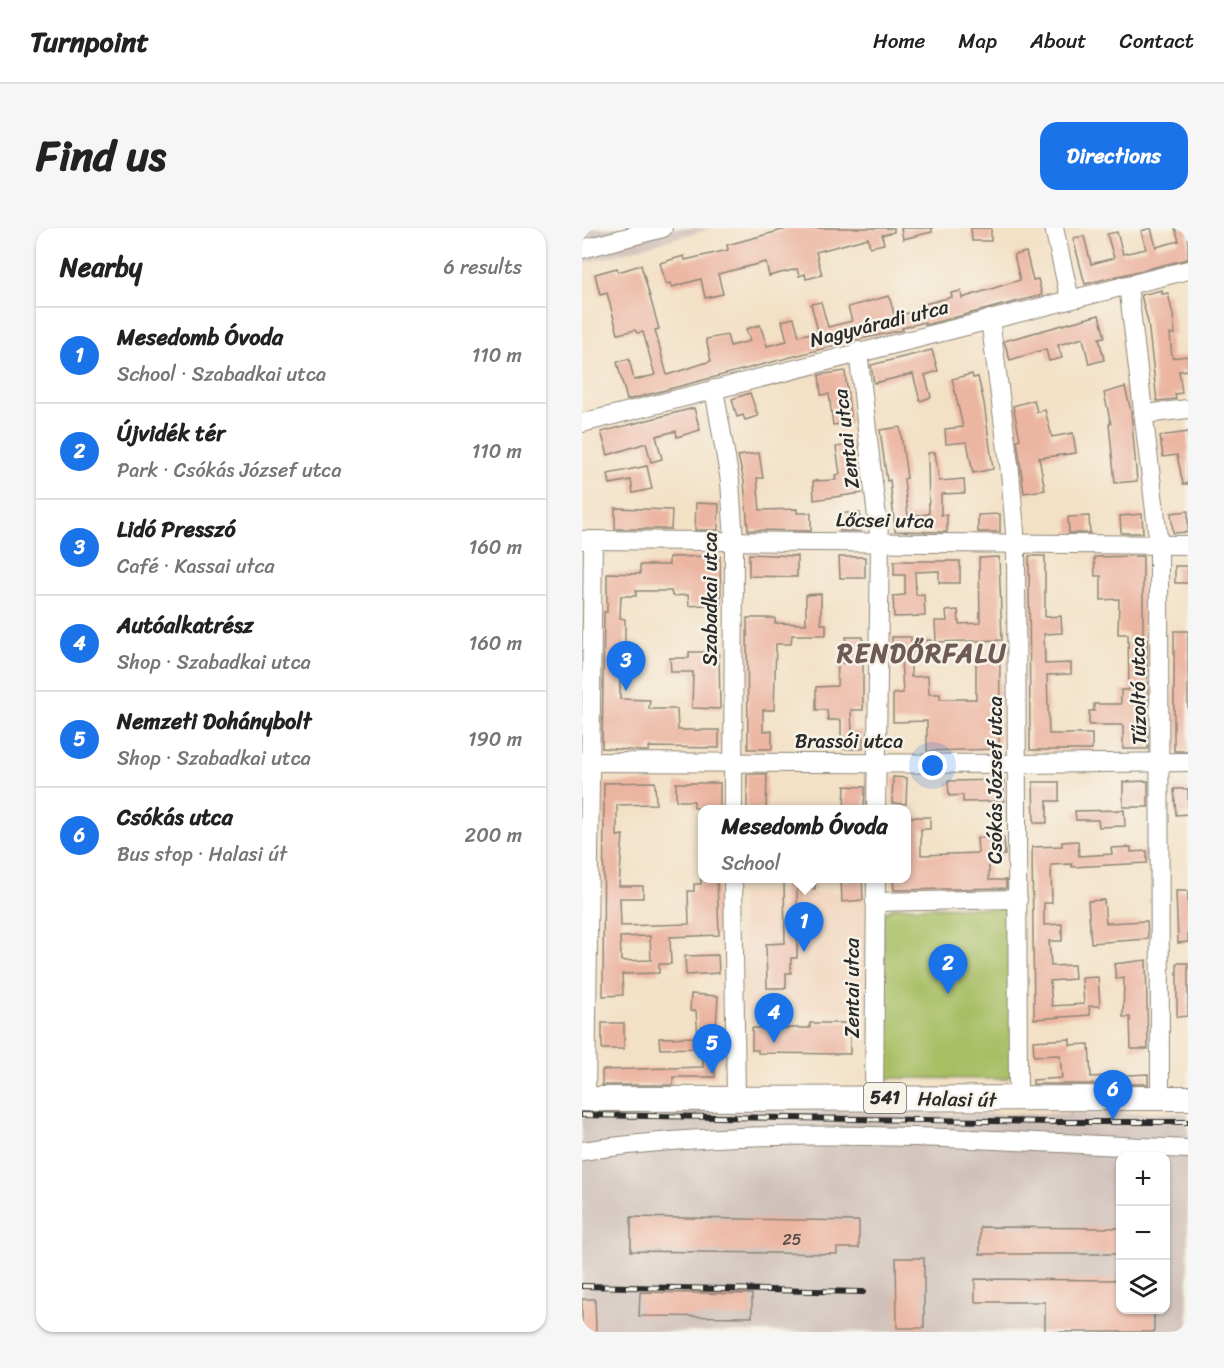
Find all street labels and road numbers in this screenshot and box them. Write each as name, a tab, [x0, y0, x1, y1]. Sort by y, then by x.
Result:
street label: Nagyváradi utca	[806, 289, 953, 358]
street label: Zentai utca	[823, 386, 870, 491]
street label: Lőcsei utca	[835, 502, 934, 539]
street label: Szabadkai utca	[693, 532, 728, 666]
street label: Tűzoltó utca	[1120, 637, 1157, 745]
street label: Csókás József utca	[978, 696, 1013, 864]
street label: Brassói utca	[795, 724, 903, 759]
street label: Zentai utca	[835, 937, 870, 1038]
street label: Halasi út	[917, 1081, 998, 1118]
road number: 541	[864, 1083, 906, 1113]

